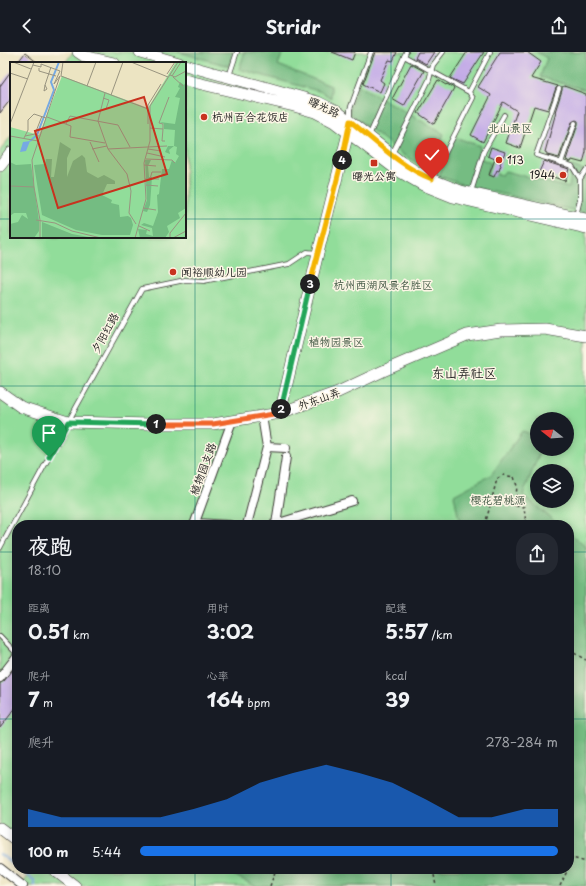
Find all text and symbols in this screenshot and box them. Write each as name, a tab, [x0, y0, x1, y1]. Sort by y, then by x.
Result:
text: Stridr	[266, 13, 320, 40]
icon: back	[16, 15, 38, 37]
icon: share	[548, 15, 570, 37]
inset map	[10, 62, 186, 238]
street label: 曙光路	[306, 92, 343, 121]
place label: 杭州百合花饭店	[212, 108, 289, 125]
marker: 杭州百合花饭店	[199, 112, 209, 122]
park label: 北山景区	[488, 119, 532, 136]
pin	[415, 138, 449, 179]
icon: check	[421, 144, 443, 166]
pin: 4	[332, 150, 352, 170]
text: 4	[338, 151, 346, 168]
place label: 113	[507, 151, 524, 168]
marker: 113	[494, 155, 504, 165]
marker: 曙光公寓	[369, 158, 379, 168]
place label: 1944	[530, 166, 555, 183]
place label: 曙光公寓	[352, 167, 396, 184]
marker: 1944	[558, 170, 568, 180]
place label: 闻裕顺幼儿园	[181, 263, 247, 280]
marker: 闻裕顺幼儿园	[168, 267, 178, 277]
pin: 3	[300, 274, 320, 294]
text: 3	[306, 275, 314, 292]
park label: 杭州西湖风景名胜区	[334, 276, 433, 293]
street label: 夕阳红路	[86, 309, 123, 356]
park label: 植物园景区	[309, 333, 364, 350]
district label: 东山弄社区	[431, 363, 497, 382]
street label: 外东山弄	[295, 383, 342, 414]
pin: 2	[271, 399, 291, 419]
text: 2	[277, 400, 285, 417]
north arrow	[530, 412, 574, 456]
map controls	[530, 412, 574, 508]
pin: 1	[146, 414, 166, 434]
text: 1	[153, 415, 159, 432]
pin	[32, 416, 66, 457]
icon: arrive	[38, 422, 60, 444]
street label: 植物园支路	[185, 440, 220, 498]
button: layers	[530, 464, 574, 508]
park label: 樱花碧桃源	[471, 491, 526, 508]
text: 夜跑	[28, 528, 72, 561]
button: share	[516, 533, 558, 575]
text: 18:10	[28, 560, 61, 579]
text: 距离	[28, 599, 50, 616]
text: 用时	[207, 599, 229, 616]
text: 配速	[385, 599, 407, 616]
text: 0.51	[28, 616, 69, 646]
text: 3:02	[207, 616, 254, 646]
text: 5:57	[385, 616, 428, 646]
text: km	[69, 626, 89, 643]
text: /km	[428, 626, 453, 643]
text: 爬升	[28, 667, 50, 684]
text: 心率	[207, 667, 229, 684]
text: kcal	[385, 667, 407, 684]
text: 7	[28, 684, 39, 714]
text: 164	[207, 684, 244, 714]
text: 39	[385, 684, 410, 714]
text: m	[39, 694, 53, 711]
text: bpm	[244, 694, 270, 711]
text: 爬升	[28, 732, 54, 751]
text: 278–284 m	[486, 732, 558, 751]
text: 100 m	[28, 842, 69, 861]
text: 5:44	[92, 842, 121, 861]

